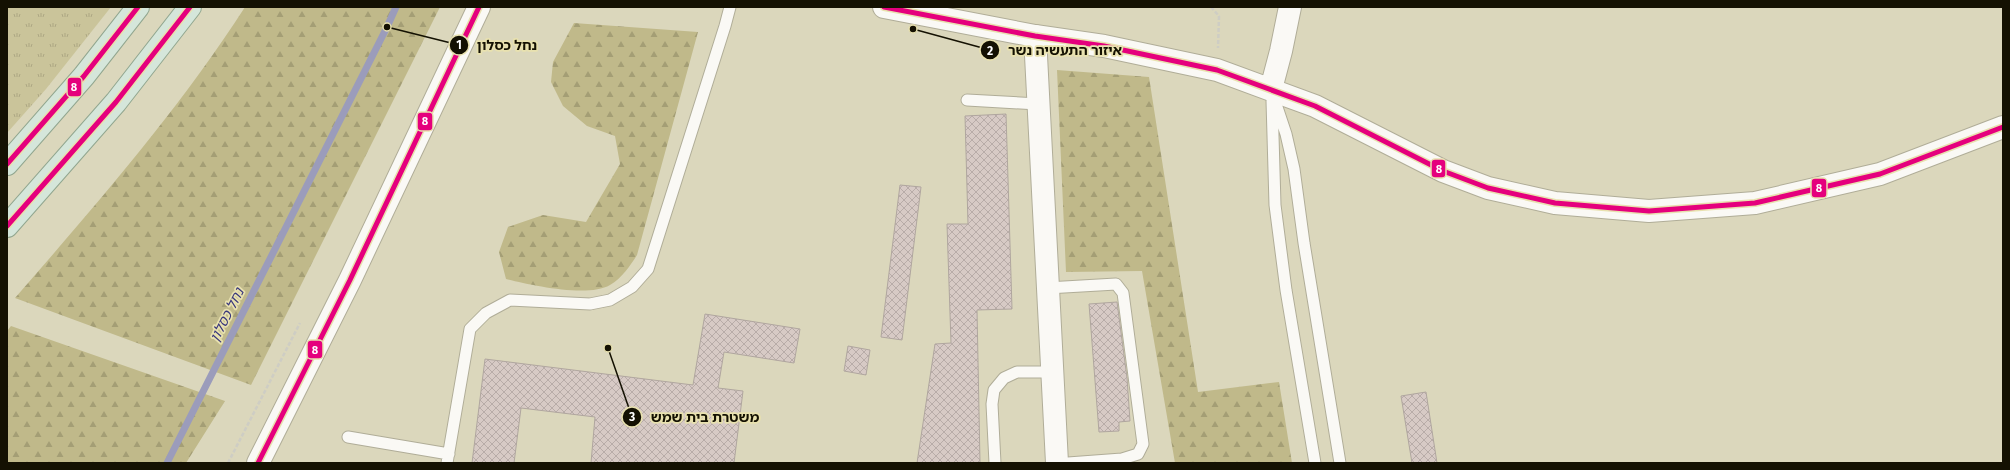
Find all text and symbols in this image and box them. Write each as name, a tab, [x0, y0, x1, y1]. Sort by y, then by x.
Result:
callout: נחל כסלון	[449, 32, 545, 58]
text: נחל כסלון	[477, 37, 537, 54]
callout: איזור התעשיה נשר	[980, 37, 1130, 63]
text: 1	[456, 38, 462, 52]
text: איזור התעשיה נשר	[1008, 42, 1122, 59]
text: 2	[987, 44, 993, 58]
line badge: 8	[67, 77, 82, 97]
text: 8	[71, 81, 78, 94]
line badge: 8	[417, 112, 433, 131]
text: 8	[422, 115, 429, 128]
line badge: 8	[1431, 159, 1446, 178]
text: 8	[1436, 163, 1443, 176]
line badge: 8	[1811, 178, 1827, 198]
text: 8	[1816, 182, 1823, 195]
water label: נחל כסלון	[206, 284, 248, 345]
line badge: 8	[307, 340, 323, 359]
text: 8	[312, 344, 319, 357]
callout: משטרת בית שמש	[622, 404, 767, 430]
text: משטרת בית שמש	[651, 409, 759, 426]
text: 3	[628, 410, 635, 424]

